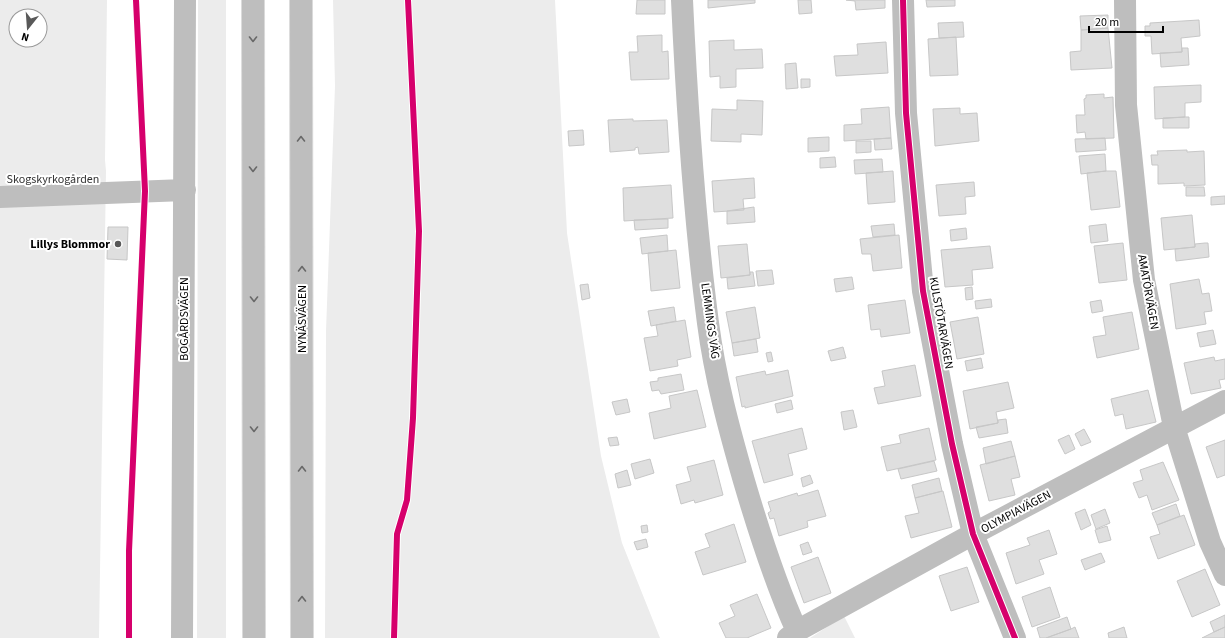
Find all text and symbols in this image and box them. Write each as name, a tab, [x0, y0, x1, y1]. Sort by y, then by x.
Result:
north arrow	[8, 8, 48, 48]
scale bar	[1089, 8, 1163, 34]
text: 20 m	[1095, 14, 1119, 31]
text: N	[20, 29, 31, 45]
one-way arrow	[249, 36, 257, 42]
one-way arrow	[297, 136, 305, 142]
one-way arrow	[249, 166, 257, 172]
park label: Skogskyrkogården	[7, 171, 99, 188]
place label: Lillys Blommor	[30, 236, 110, 253]
marker: Lillys Blommor	[113, 239, 123, 249]
street label: AMATÖRVÄGEN	[1133, 253, 1163, 331]
one-way arrow	[298, 266, 306, 272]
street label: KULSTÖTARVÄGEN	[925, 276, 957, 370]
street label: BOGÅRDSVÄGEN	[176, 277, 193, 361]
street label: LEMMINGS VÄG	[696, 282, 724, 360]
street label: NYNÄSVÄGEN	[294, 285, 311, 353]
one-way arrow	[250, 296, 258, 302]
one-way arrow	[250, 426, 258, 432]
one-way arrow	[298, 466, 306, 472]
street label: OLYMPIAVÄGEN	[978, 486, 1054, 538]
one-way arrow	[298, 596, 306, 602]

